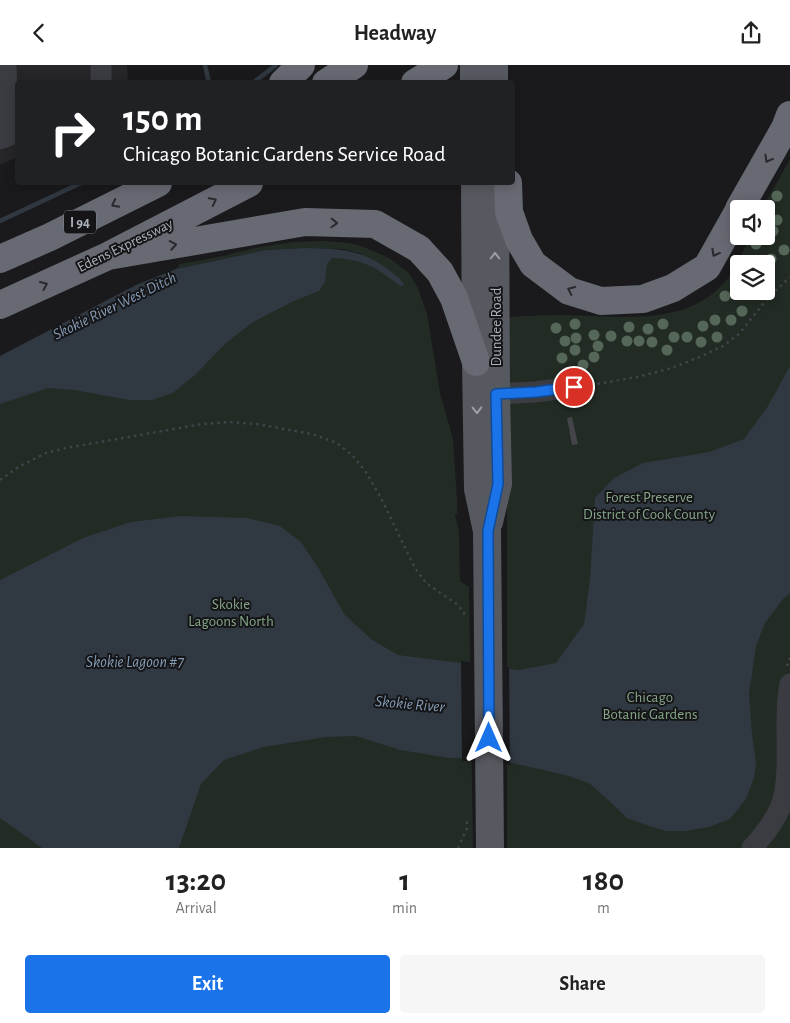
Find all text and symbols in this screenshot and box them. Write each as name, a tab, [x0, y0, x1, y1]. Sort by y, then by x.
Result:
icon: back	[25, 19, 53, 47]
icon: share	[737, 19, 765, 47]
text: Headway	[354, 22, 436, 44]
icon: right	[40, 100, 105, 165]
text: 150 m	[123, 102, 203, 137]
text: Chicago Botanic Gardens Service Road	[123, 143, 446, 165]
one-way arrow	[764, 153, 774, 162]
one-way arrow	[208, 197, 217, 207]
one-way arrow	[111, 198, 120, 208]
map controls	[730, 200, 775, 300]
button: sound	[730, 200, 775, 245]
road number: I 94	[64, 211, 96, 233]
street label: Edens Expressway	[75, 216, 176, 275]
one-way arrow	[330, 218, 338, 228]
one-way arrow	[169, 240, 177, 250]
one-way arrow	[711, 247, 721, 256]
one-way arrow	[490, 252, 500, 260]
button: layers	[730, 255, 775, 300]
water label: Skokie River West Ditch	[50, 269, 179, 343]
one-way arrow	[39, 280, 48, 291]
one-way arrow	[567, 286, 576, 297]
street label: Dundee Road	[489, 287, 504, 366]
pin	[553, 366, 595, 408]
icon: arrive	[560, 373, 588, 401]
one-way arrow	[472, 407, 482, 415]
park label: Forest Preserve District of Cook County	[583, 490, 716, 522]
park label: Skokie Lagoons North	[188, 597, 274, 629]
water label: Skokie Lagoon #7	[86, 654, 184, 670]
park label: Chicago Botanic Gardens	[603, 690, 697, 722]
water label: Skokie River	[375, 693, 446, 715]
position arrow	[462, 711, 514, 763]
text: 13:20	[166, 866, 226, 896]
text: 1	[399, 866, 410, 896]
text: 180	[583, 866, 624, 896]
text: Arrival	[175, 900, 217, 916]
text: min	[392, 900, 417, 916]
text: m	[597, 900, 610, 916]
button: Exit	[25, 955, 390, 1013]
button: Share	[400, 955, 765, 1013]

